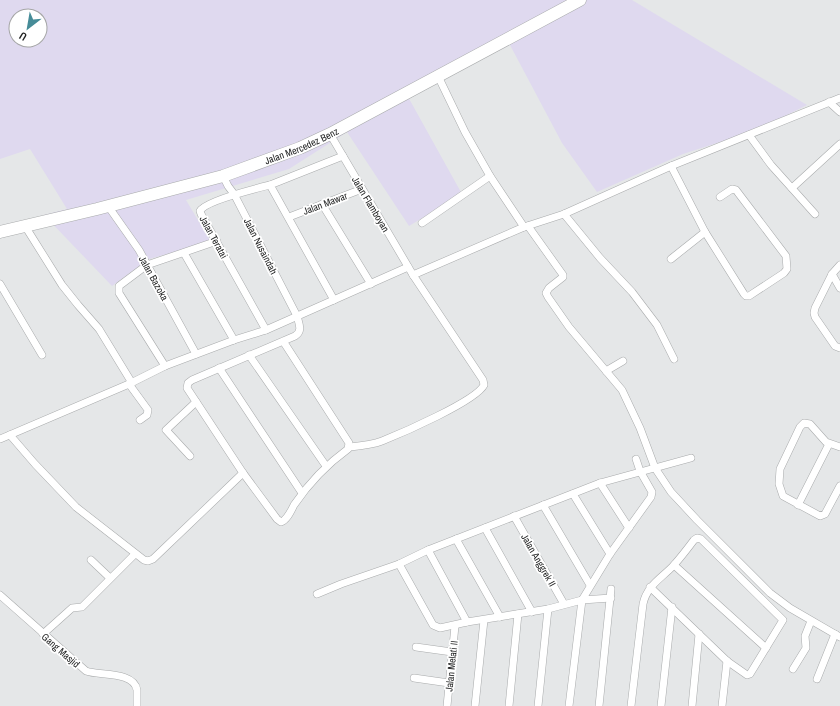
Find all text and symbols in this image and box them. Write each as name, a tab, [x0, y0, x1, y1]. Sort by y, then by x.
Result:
north arrow	[8, 8, 48, 48]
text: U	[16, 29, 29, 44]
street label: Jalan Mercedez Benz	[263, 125, 341, 167]
street label: Jalan Flamboyan	[349, 174, 392, 234]
street label: Jalan Mawar	[301, 189, 349, 218]
street label: Jalan Teratai	[197, 214, 231, 261]
street label: Jalan Nusaindah	[241, 216, 280, 277]
street label: Jalan Bazoka	[136, 254, 171, 303]
street label: Jalan Anggrek II	[518, 532, 559, 589]
street label: Gang Masjid	[39, 630, 82, 671]
street label: Jalan Melati II	[442, 640, 461, 692]

